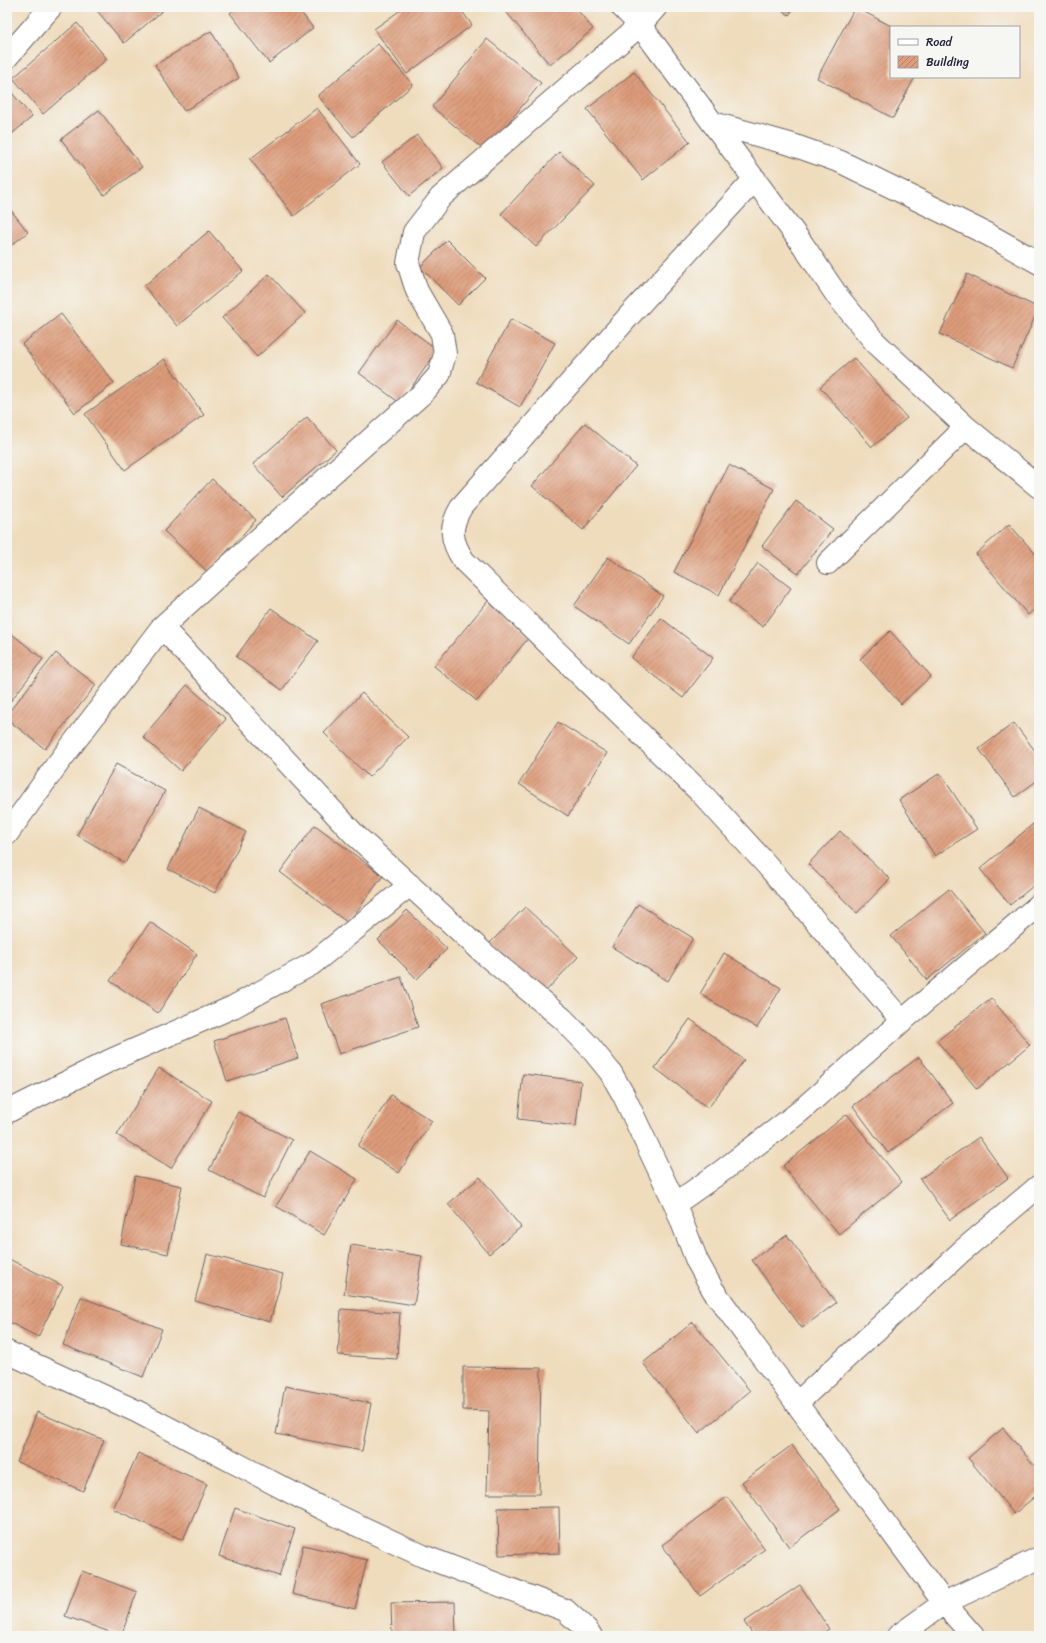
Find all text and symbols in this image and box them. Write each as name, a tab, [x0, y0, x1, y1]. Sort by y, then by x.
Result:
legend	[890, 26, 1020, 78]
text: Road	[926, 31, 953, 53]
text: Building	[926, 51, 969, 73]

